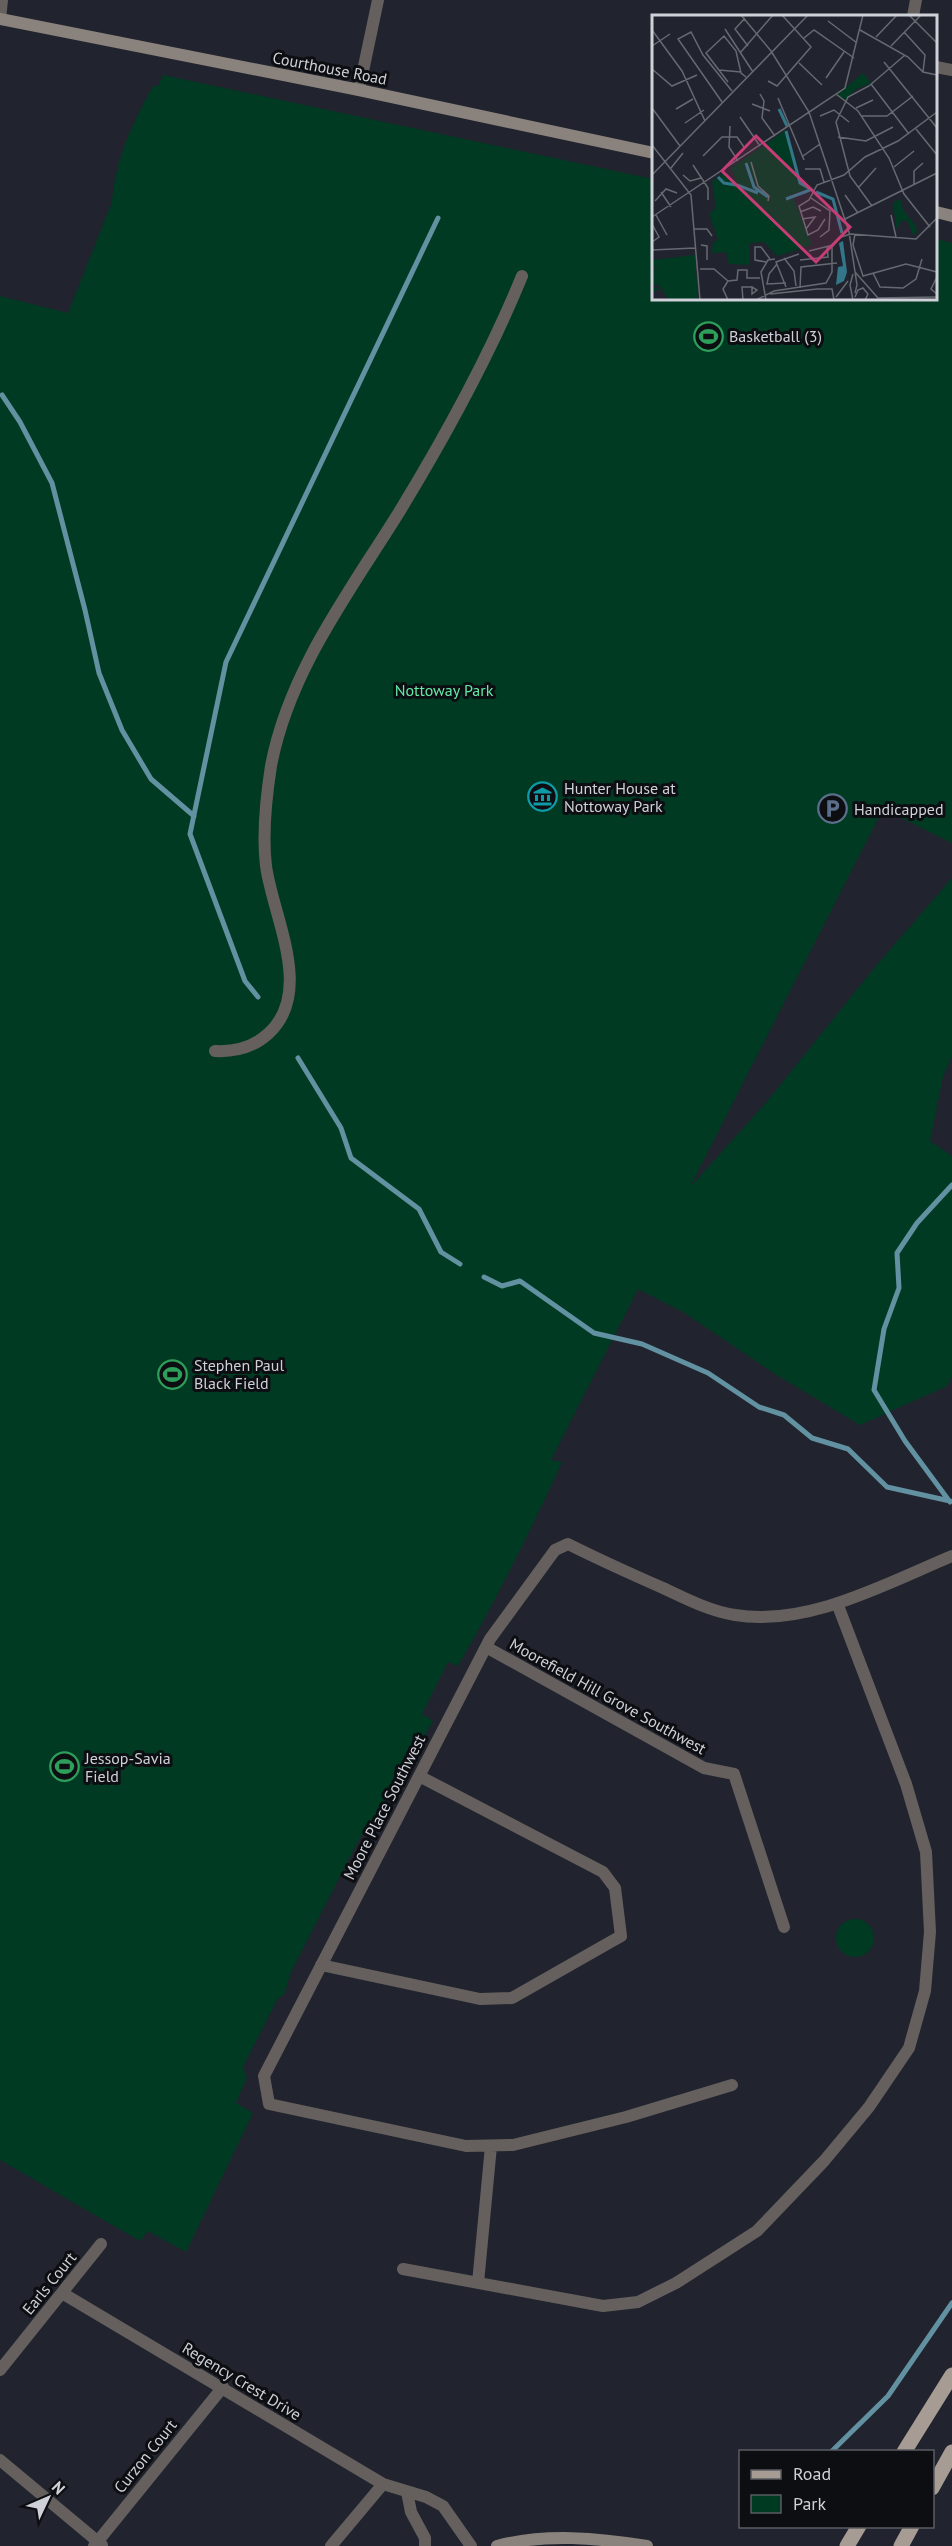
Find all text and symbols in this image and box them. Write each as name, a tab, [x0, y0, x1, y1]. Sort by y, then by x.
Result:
inset map	[652, 15, 937, 300]
street label: Courthouse Road	[271, 47, 389, 89]
sports icon: Basketball (3)	[692, 320, 724, 352]
place label: Basketball (3)	[729, 326, 822, 346]
park label: Nottoway Park	[395, 680, 494, 700]
place label: Hunter House at Nottoway Park	[564, 778, 676, 816]
museum icon: Hunter House at Nottoway Park	[527, 781, 559, 813]
parking icon: Handicapped	[817, 793, 849, 825]
place label: Handicapped	[854, 799, 944, 819]
place label: Stephen Paul Black Field	[194, 1355, 284, 1393]
sports icon: Stephen Paul Black Field	[157, 1358, 189, 1390]
street label: Moorefield Hill Grove Southwest	[506, 1634, 710, 1759]
street label: Moore Place Southwest	[339, 1731, 430, 1883]
place label: Jessop-Savia Field	[84, 1748, 171, 1786]
sports icon: Jessop-Savia Field	[48, 1751, 80, 1783]
street label: Earls Court	[18, 2247, 81, 2318]
street label: Regency Crest Drive	[179, 2338, 305, 2424]
street label: Curzon Court	[109, 2415, 181, 2497]
legend	[739, 2450, 934, 2528]
text: Road	[793, 2462, 831, 2485]
north arrow	[18, 2468, 78, 2528]
text: N	[48, 2477, 70, 2498]
text: Park	[793, 2492, 826, 2515]

